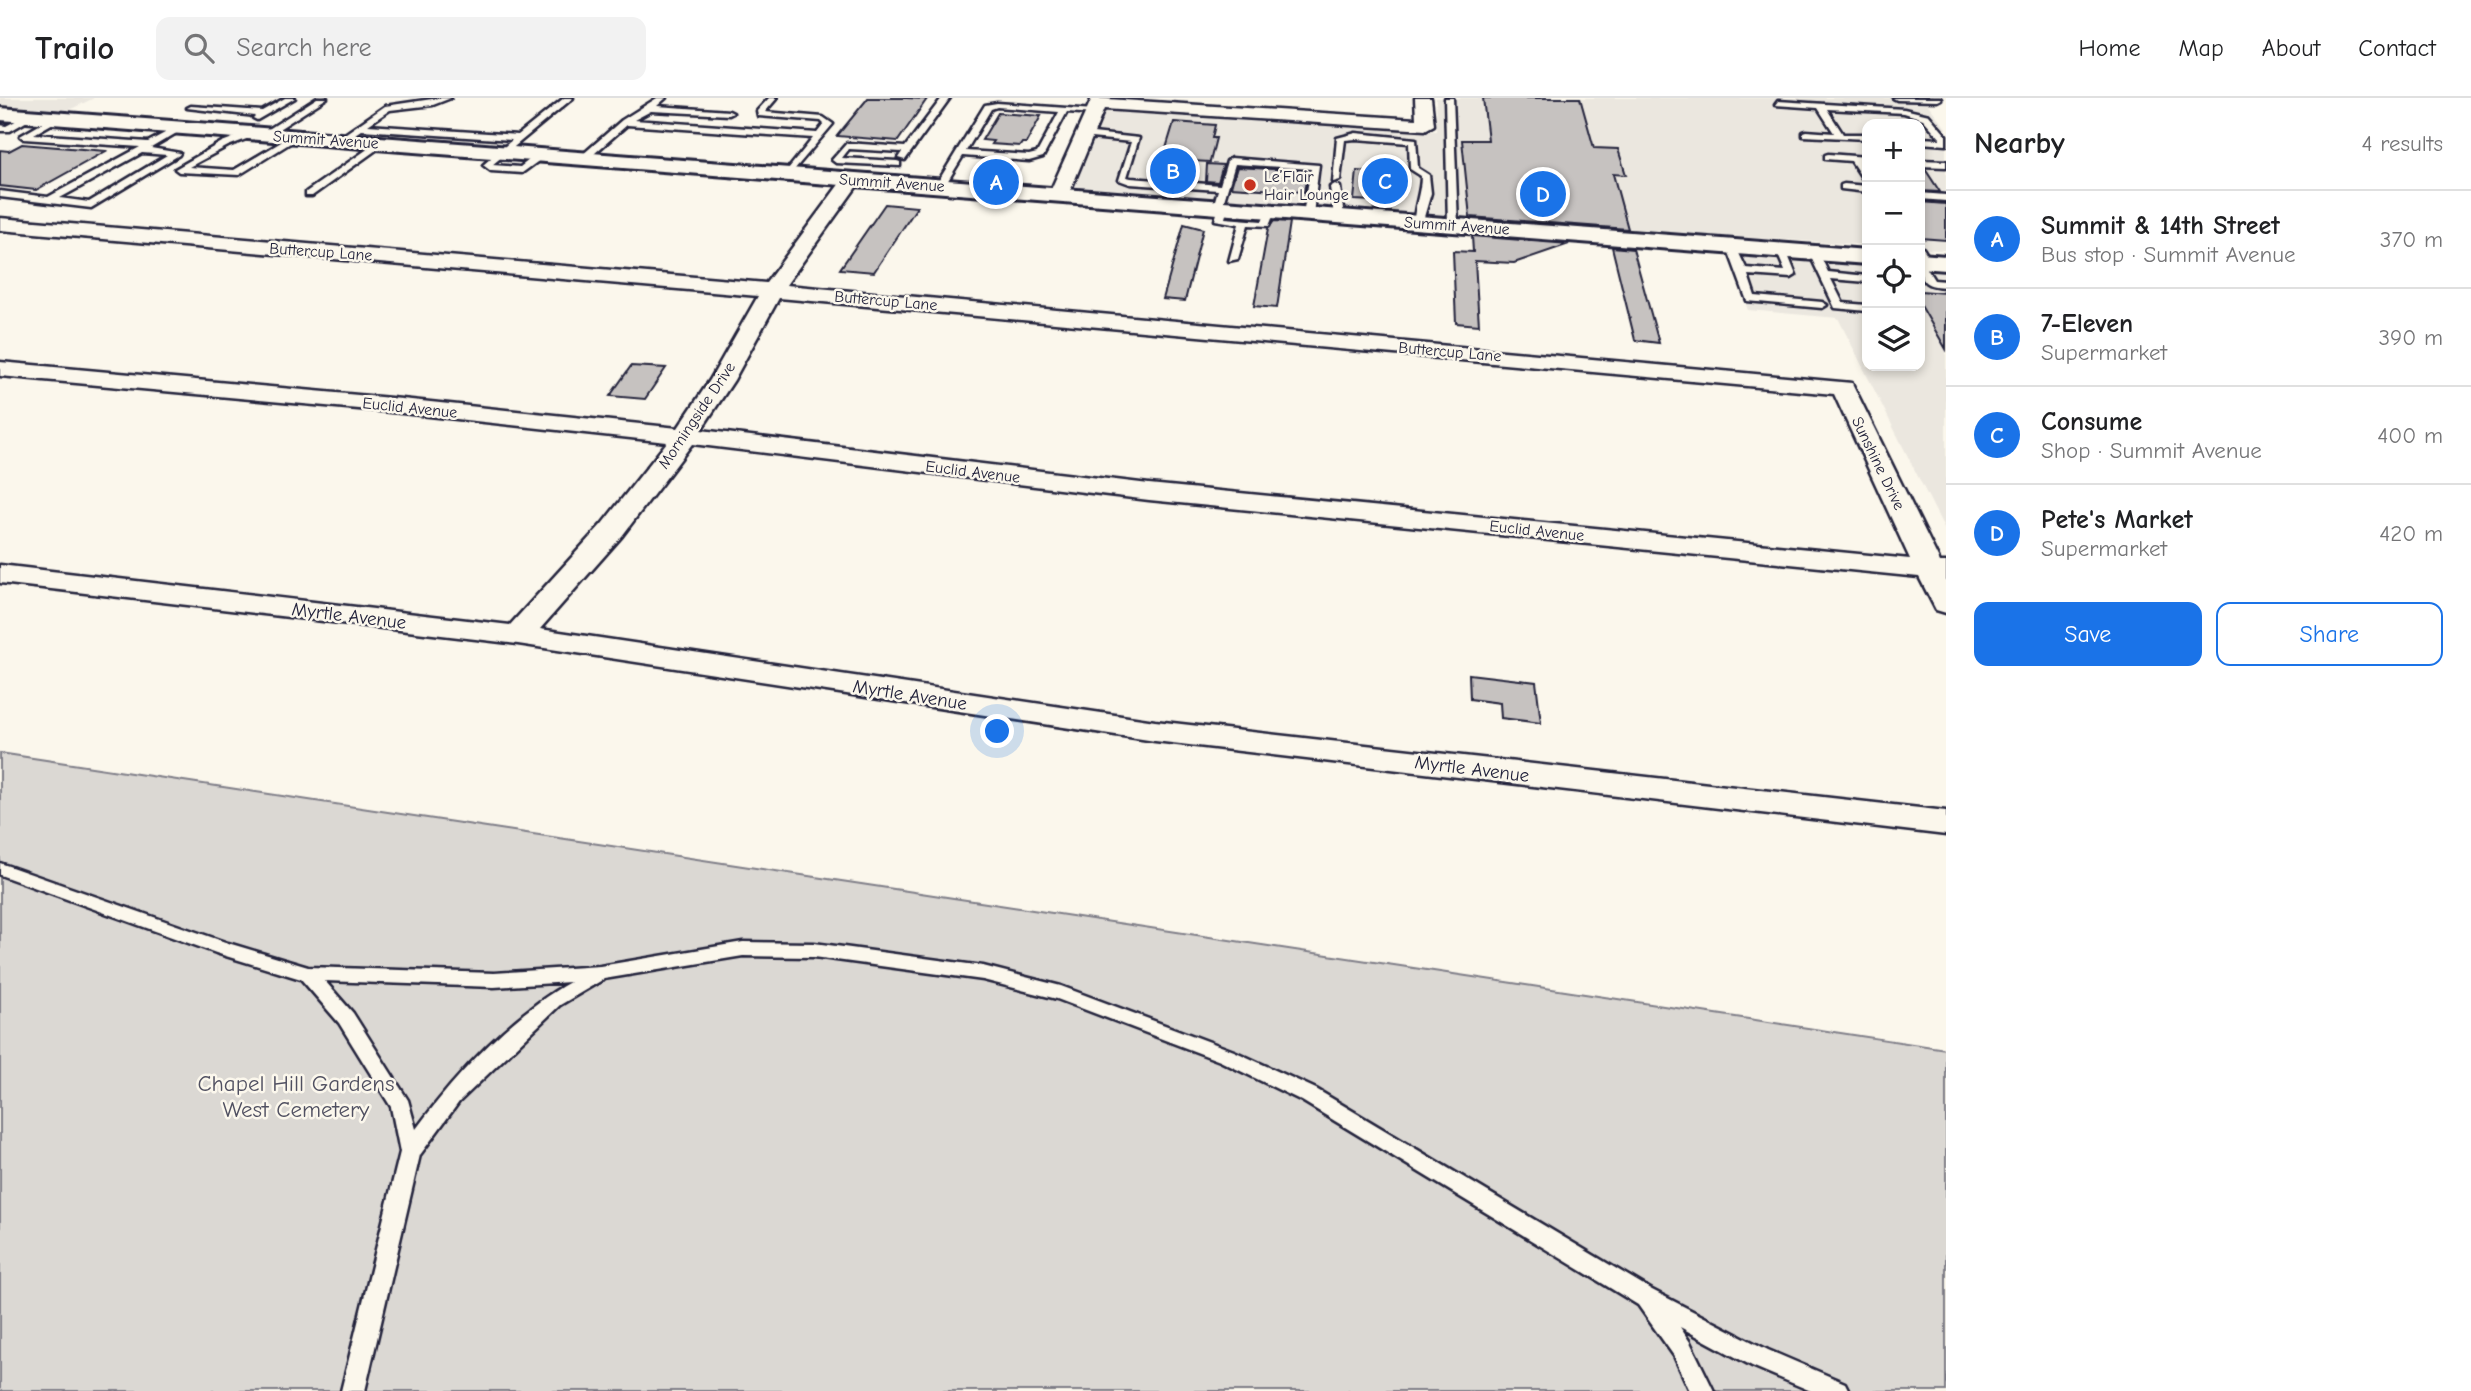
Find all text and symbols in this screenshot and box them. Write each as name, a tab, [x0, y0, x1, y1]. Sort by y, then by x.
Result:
search box	[156, 17, 646, 80]
text: Trailo	[35, 29, 114, 67]
icon: search	[180, 29, 218, 67]
text: Search here	[236, 33, 372, 63]
text: Home	[2079, 34, 2140, 62]
text: Map	[2178, 34, 2224, 62]
text: About	[2262, 34, 2320, 62]
text: Contact	[2358, 34, 2436, 62]
map controls	[1862, 119, 1925, 371]
button: +	[1862, 119, 1925, 182]
text: Nearby	[1974, 126, 2065, 161]
street label: Summit Avenue	[273, 127, 379, 153]
text: 4 results	[2361, 130, 2443, 157]
pin: B	[1150, 145, 1196, 197]
pin: C	[1362, 155, 1408, 207]
pin: A	[973, 156, 1019, 208]
place label: Le’Flair Hair Lounge	[1264, 168, 1349, 204]
pin: D	[1520, 168, 1566, 220]
street label: Summit Avenue	[839, 170, 945, 196]
marker: Le’Flair Hair Lounge	[1242, 177, 1258, 193]
button: −	[1862, 182, 1925, 245]
text: Summit & 14th Street	[2041, 211, 2280, 241]
street label: Summit Avenue	[1404, 213, 1510, 239]
text: A	[1991, 226, 2003, 253]
text: 370 m	[2380, 226, 2443, 253]
street label: Buttercup Lane	[269, 239, 373, 265]
text: Bus stop · Summit Avenue	[2041, 241, 2296, 268]
button: locate	[1862, 245, 1925, 308]
street label: Buttercup Lane	[834, 288, 938, 314]
button: layers	[1862, 308, 1925, 371]
text: 7-Eleven	[2041, 309, 2133, 339]
text: B	[1990, 324, 2004, 351]
text: 390 m	[2378, 324, 2443, 351]
street label: Buttercup Lane	[1398, 339, 1502, 365]
text: Supermarket	[2041, 339, 2167, 366]
street label: Morningside Drive	[655, 359, 739, 472]
street label: Euclid Avenue	[362, 394, 458, 422]
text: Consume	[2041, 407, 2142, 437]
street label: Sunshine Drive	[1848, 414, 1908, 513]
text: C	[1990, 422, 2004, 449]
text: 400 m	[2377, 422, 2443, 449]
text: Shop · Summit Avenue	[2041, 437, 2262, 464]
street label: Euclid Avenue	[925, 457, 1021, 487]
text: Pete's Market	[2041, 505, 2193, 535]
street label: Euclid Avenue	[1489, 517, 1585, 545]
text: D	[1990, 520, 2004, 547]
text: 420 m	[2379, 520, 2443, 547]
text: Supermarket	[2041, 535, 2167, 562]
street label: Myrtle Avenue	[290, 598, 407, 634]
button: Save	[1974, 602, 2202, 666]
button: Share	[2216, 602, 2443, 666]
street label: Myrtle Avenue	[851, 675, 968, 715]
your location	[980, 714, 1014, 748]
street label: Myrtle Avenue	[1413, 751, 1530, 787]
park label: Chapel Hill Gardens West Cemetery	[197, 1070, 395, 1123]

